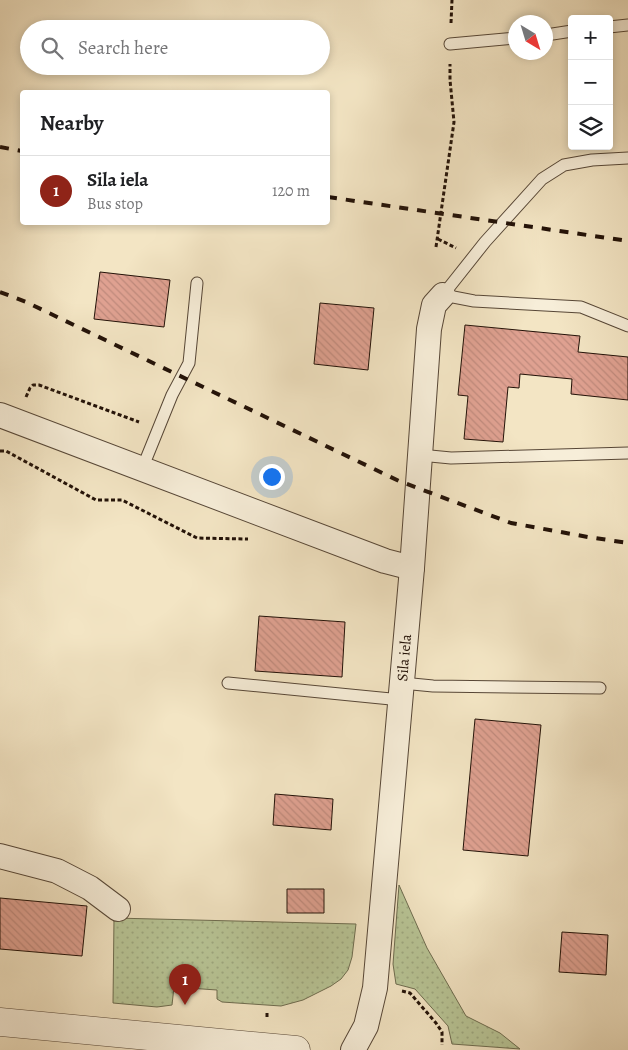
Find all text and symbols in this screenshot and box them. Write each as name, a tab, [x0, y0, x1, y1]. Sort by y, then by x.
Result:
north arrow	[508, 15, 553, 60]
map controls	[568, 15, 613, 150]
button: +	[568, 15, 613, 60]
search box	[20, 20, 330, 75]
icon: search	[38, 34, 66, 62]
text: Search here	[78, 35, 168, 61]
button: −	[568, 60, 613, 105]
button: layers	[568, 105, 613, 150]
text: Nearby	[40, 109, 103, 137]
text: Sila iela	[87, 167, 149, 193]
text: 1	[53, 180, 59, 202]
text: 120 m	[272, 180, 310, 202]
text: Bus stop	[87, 193, 143, 215]
your location	[259, 464, 285, 490]
street label: Sila iela	[392, 633, 416, 682]
pin: 1	[169, 964, 201, 1005]

